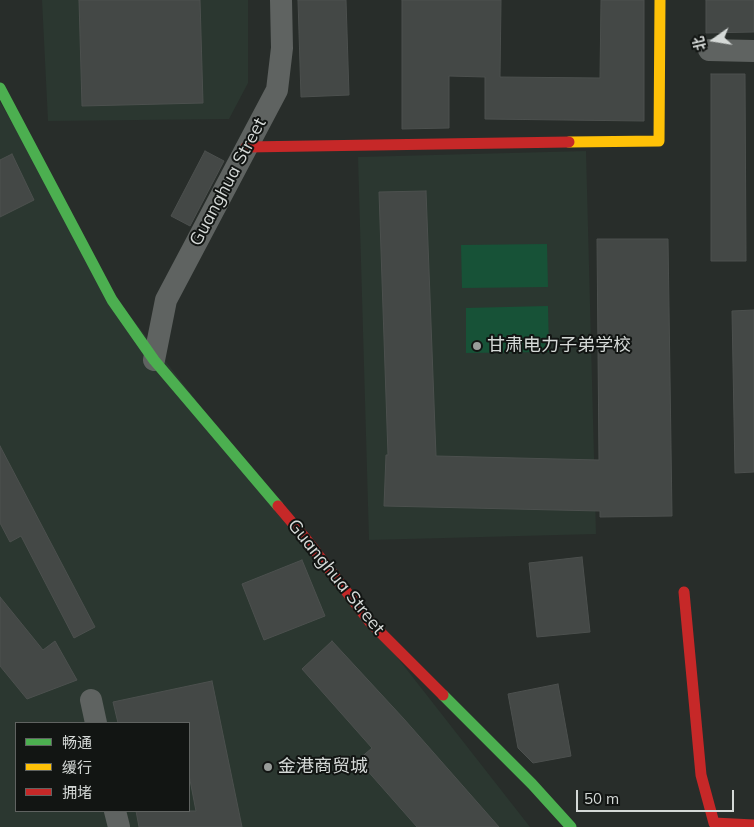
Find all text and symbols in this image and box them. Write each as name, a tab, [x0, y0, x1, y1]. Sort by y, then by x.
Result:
north arrow	[689, 15, 739, 65]
text: 北	[689, 35, 710, 52]
street label: Guanghua Street	[185, 114, 271, 250]
place label: 甘肃电力子弟学校	[487, 335, 631, 357]
marker: 甘肃电力子弟学校	[471, 340, 483, 352]
street label: Guanghua Street	[283, 515, 389, 639]
legend	[15, 722, 190, 812]
text: 畅通	[62, 733, 92, 752]
place label: 金港商贸城	[278, 756, 368, 778]
text: 缓行	[62, 758, 92, 777]
marker: 金港商贸城	[262, 761, 274, 773]
scale bar	[579, 780, 736, 812]
text: 拥堵	[62, 783, 92, 802]
text: 50 m	[584, 789, 619, 808]

